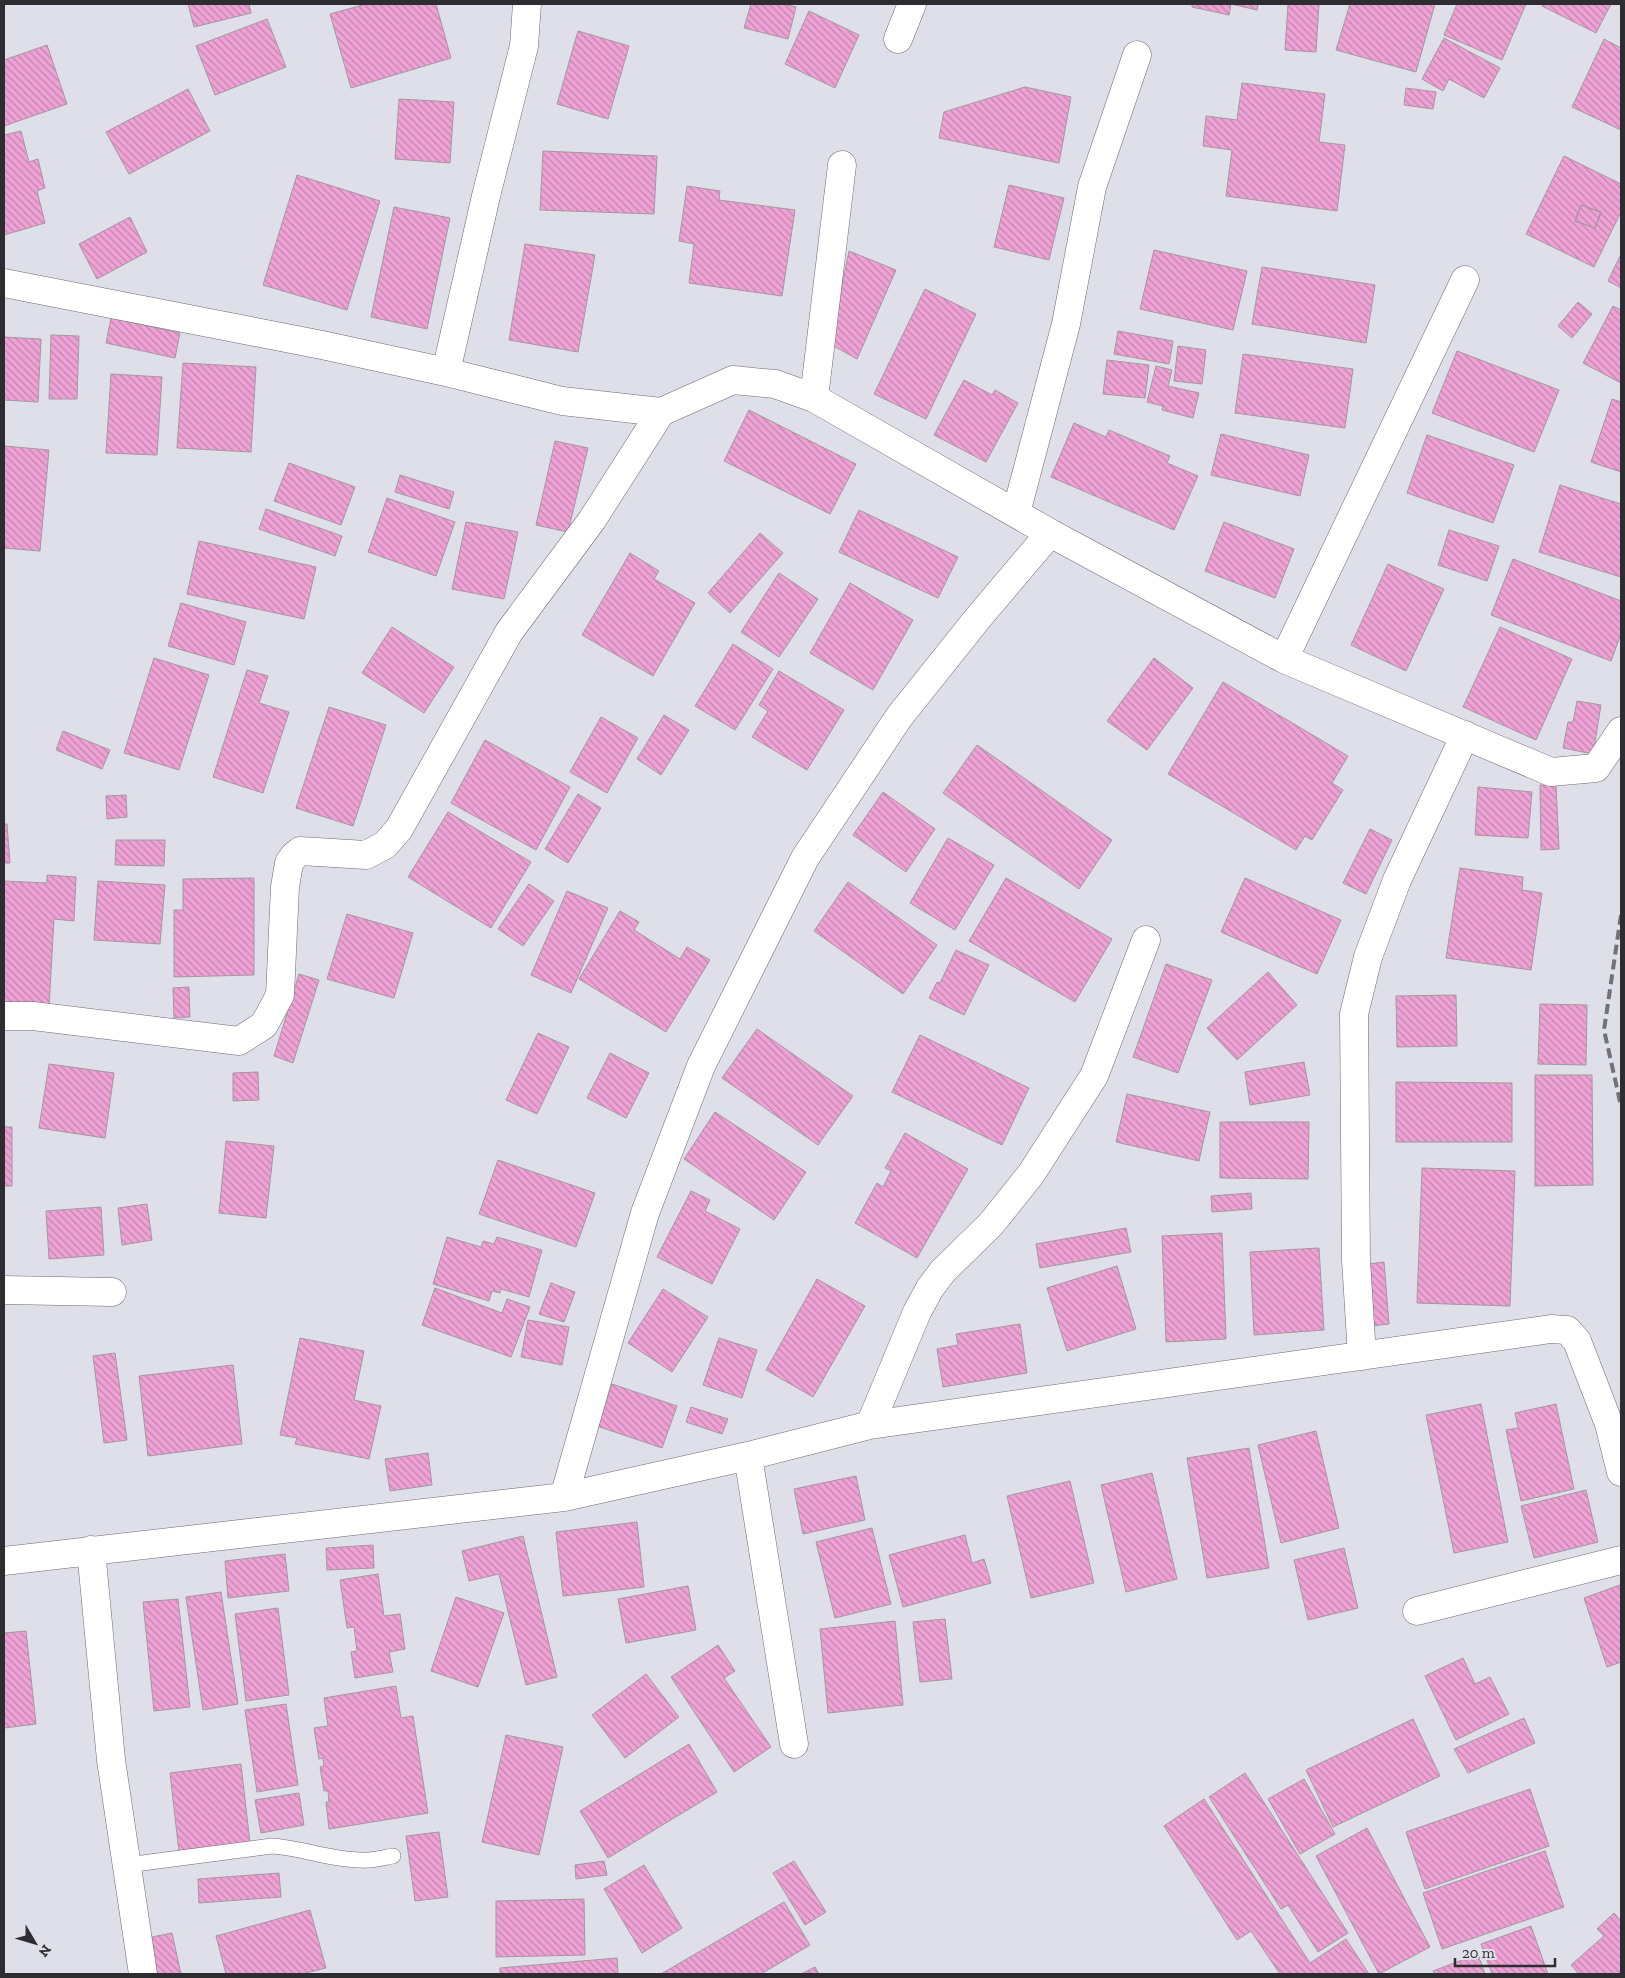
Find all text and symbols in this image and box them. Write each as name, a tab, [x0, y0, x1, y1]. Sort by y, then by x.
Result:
north arrow	[10, 1918, 60, 1968]
scale bar	[1455, 1936, 1555, 1968]
text: N	[35, 1941, 55, 1960]
text: 20 m	[1462, 1944, 1495, 1962]

